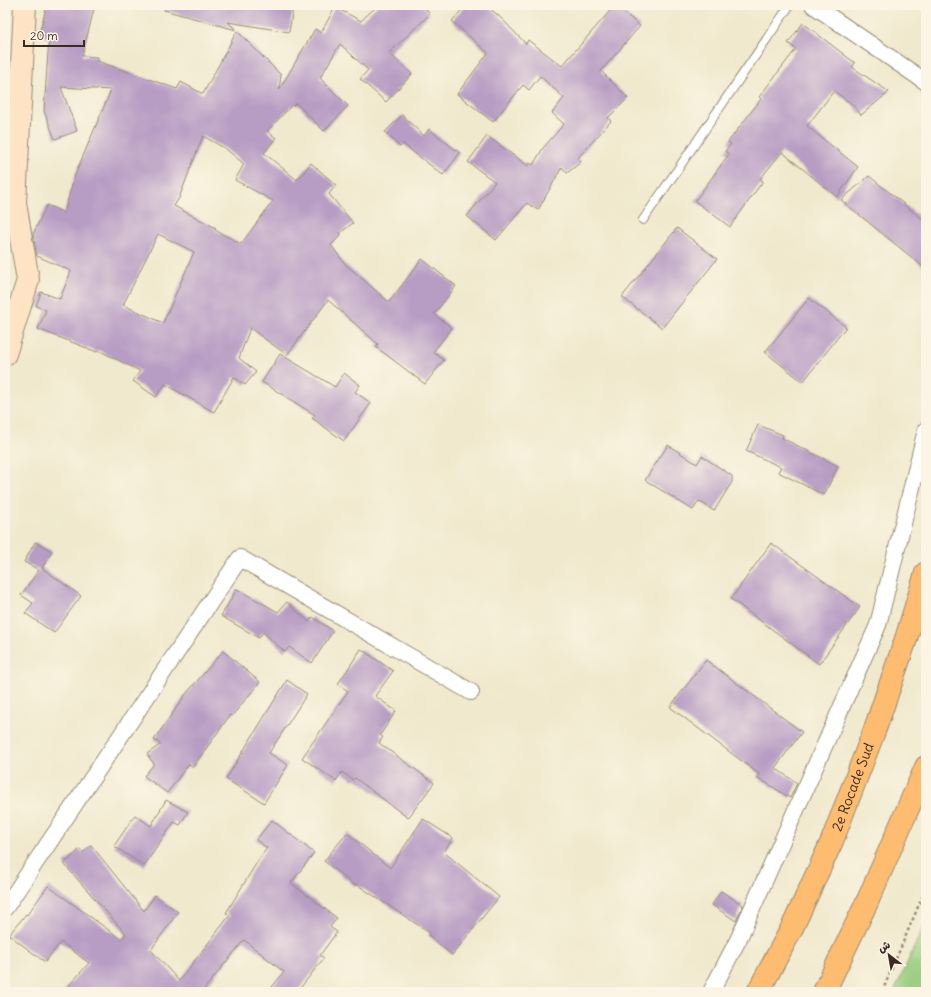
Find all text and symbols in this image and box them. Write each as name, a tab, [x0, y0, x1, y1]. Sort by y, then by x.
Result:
scale bar	[24, 22, 84, 48]
text: 20 m	[30, 28, 58, 43]
street label: 2e Rocade Sud	[828, 740, 878, 834]
north arrow	[869, 935, 909, 975]
text: ش	[875, 937, 893, 956]

